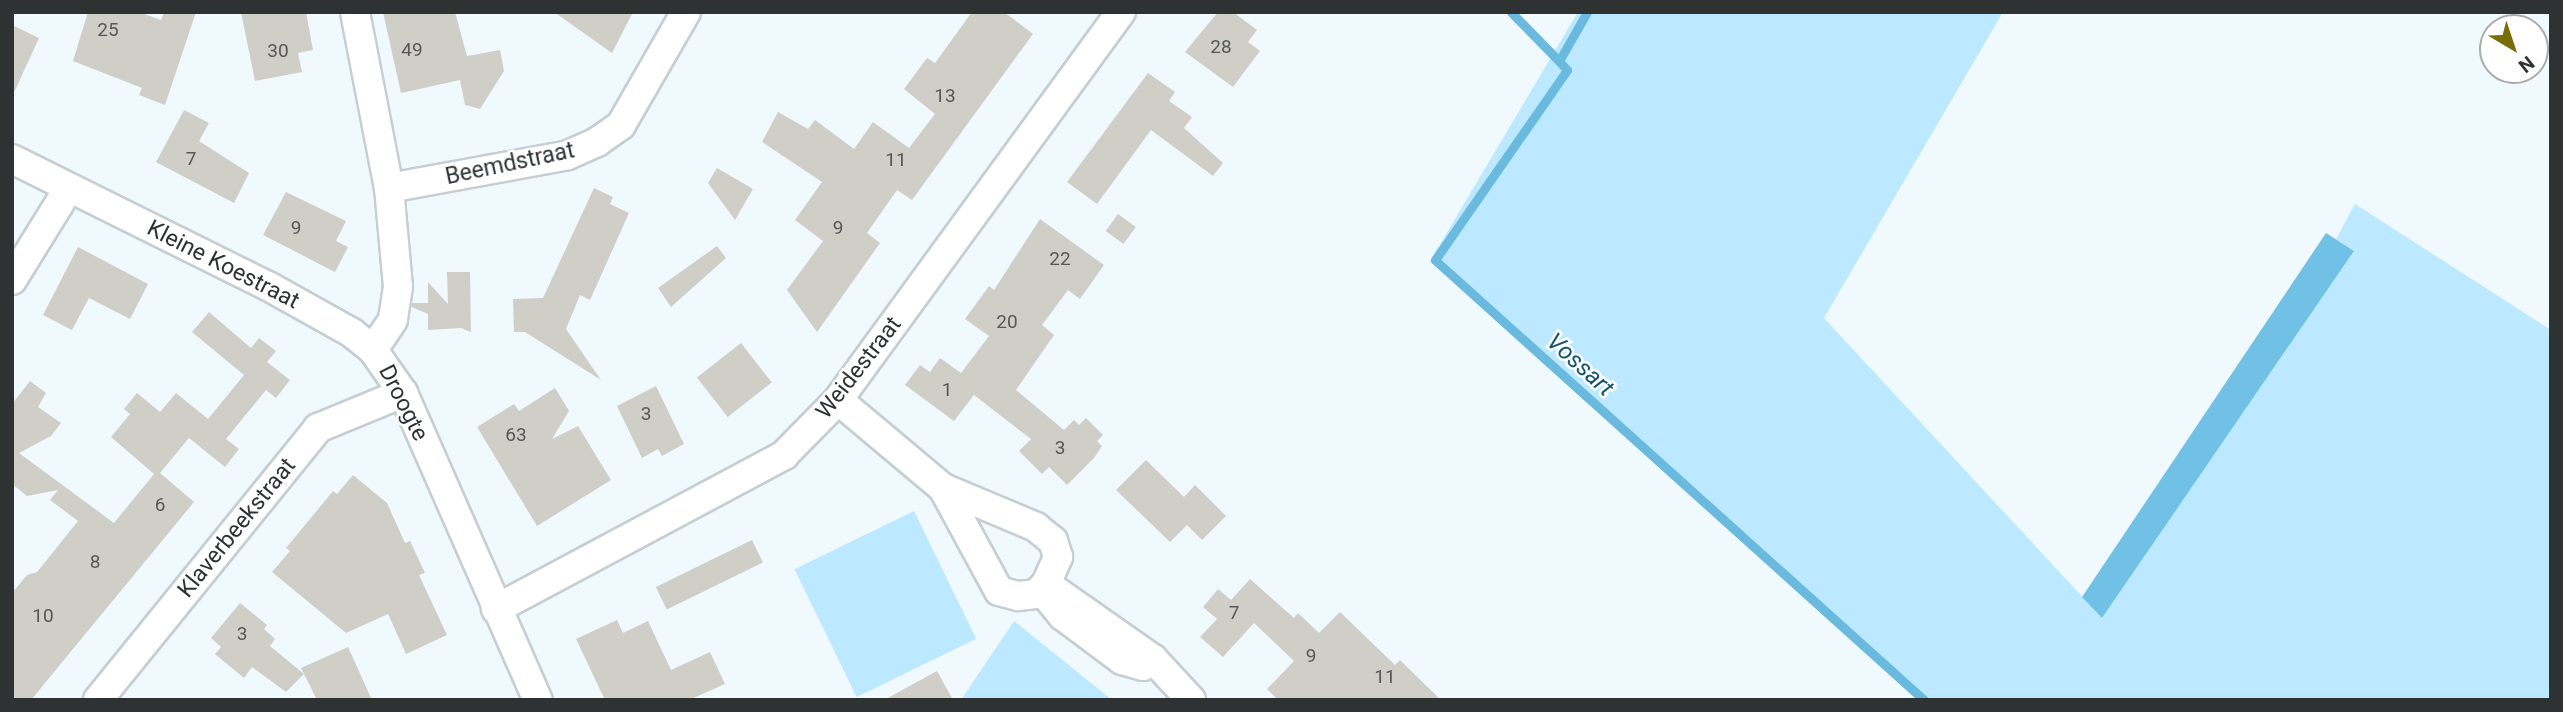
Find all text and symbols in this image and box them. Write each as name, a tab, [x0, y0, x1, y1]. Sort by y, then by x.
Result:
north arrow	[2479, 14, 2549, 84]
house number: 25	[97, 19, 119, 41]
house number: 28	[1210, 36, 1232, 58]
house number: 49	[401, 39, 423, 61]
house number: 30	[267, 40, 289, 62]
text: N	[2514, 51, 2539, 77]
house number: 13	[934, 85, 956, 107]
street label: Beemdstraat	[443, 137, 577, 191]
house number: 7	[186, 148, 196, 170]
house number: 11	[885, 149, 907, 171]
street label: Kleine Koestraat	[142, 215, 304, 315]
house number: 9	[291, 217, 301, 239]
house number: 9	[833, 217, 843, 239]
house number: 22	[1049, 248, 1071, 270]
street label: Weidestraat	[810, 311, 908, 425]
house number: 20	[996, 311, 1018, 333]
water label: Vossart	[1541, 327, 1619, 403]
street label: Droogte	[372, 360, 434, 446]
house number: 1	[942, 379, 952, 401]
house number: 3	[641, 403, 651, 425]
house number: 63	[505, 424, 527, 446]
house number: 3	[1055, 437, 1065, 459]
street label: Klaverbeekstraat	[172, 453, 302, 603]
house number: 6	[155, 494, 165, 516]
house number: 8	[90, 551, 100, 573]
house number: 7	[1229, 602, 1239, 624]
house number: 10	[32, 605, 54, 627]
house number: 3	[237, 623, 247, 645]
house number: 9	[1306, 645, 1316, 667]
house number: 11	[1374, 666, 1396, 688]

